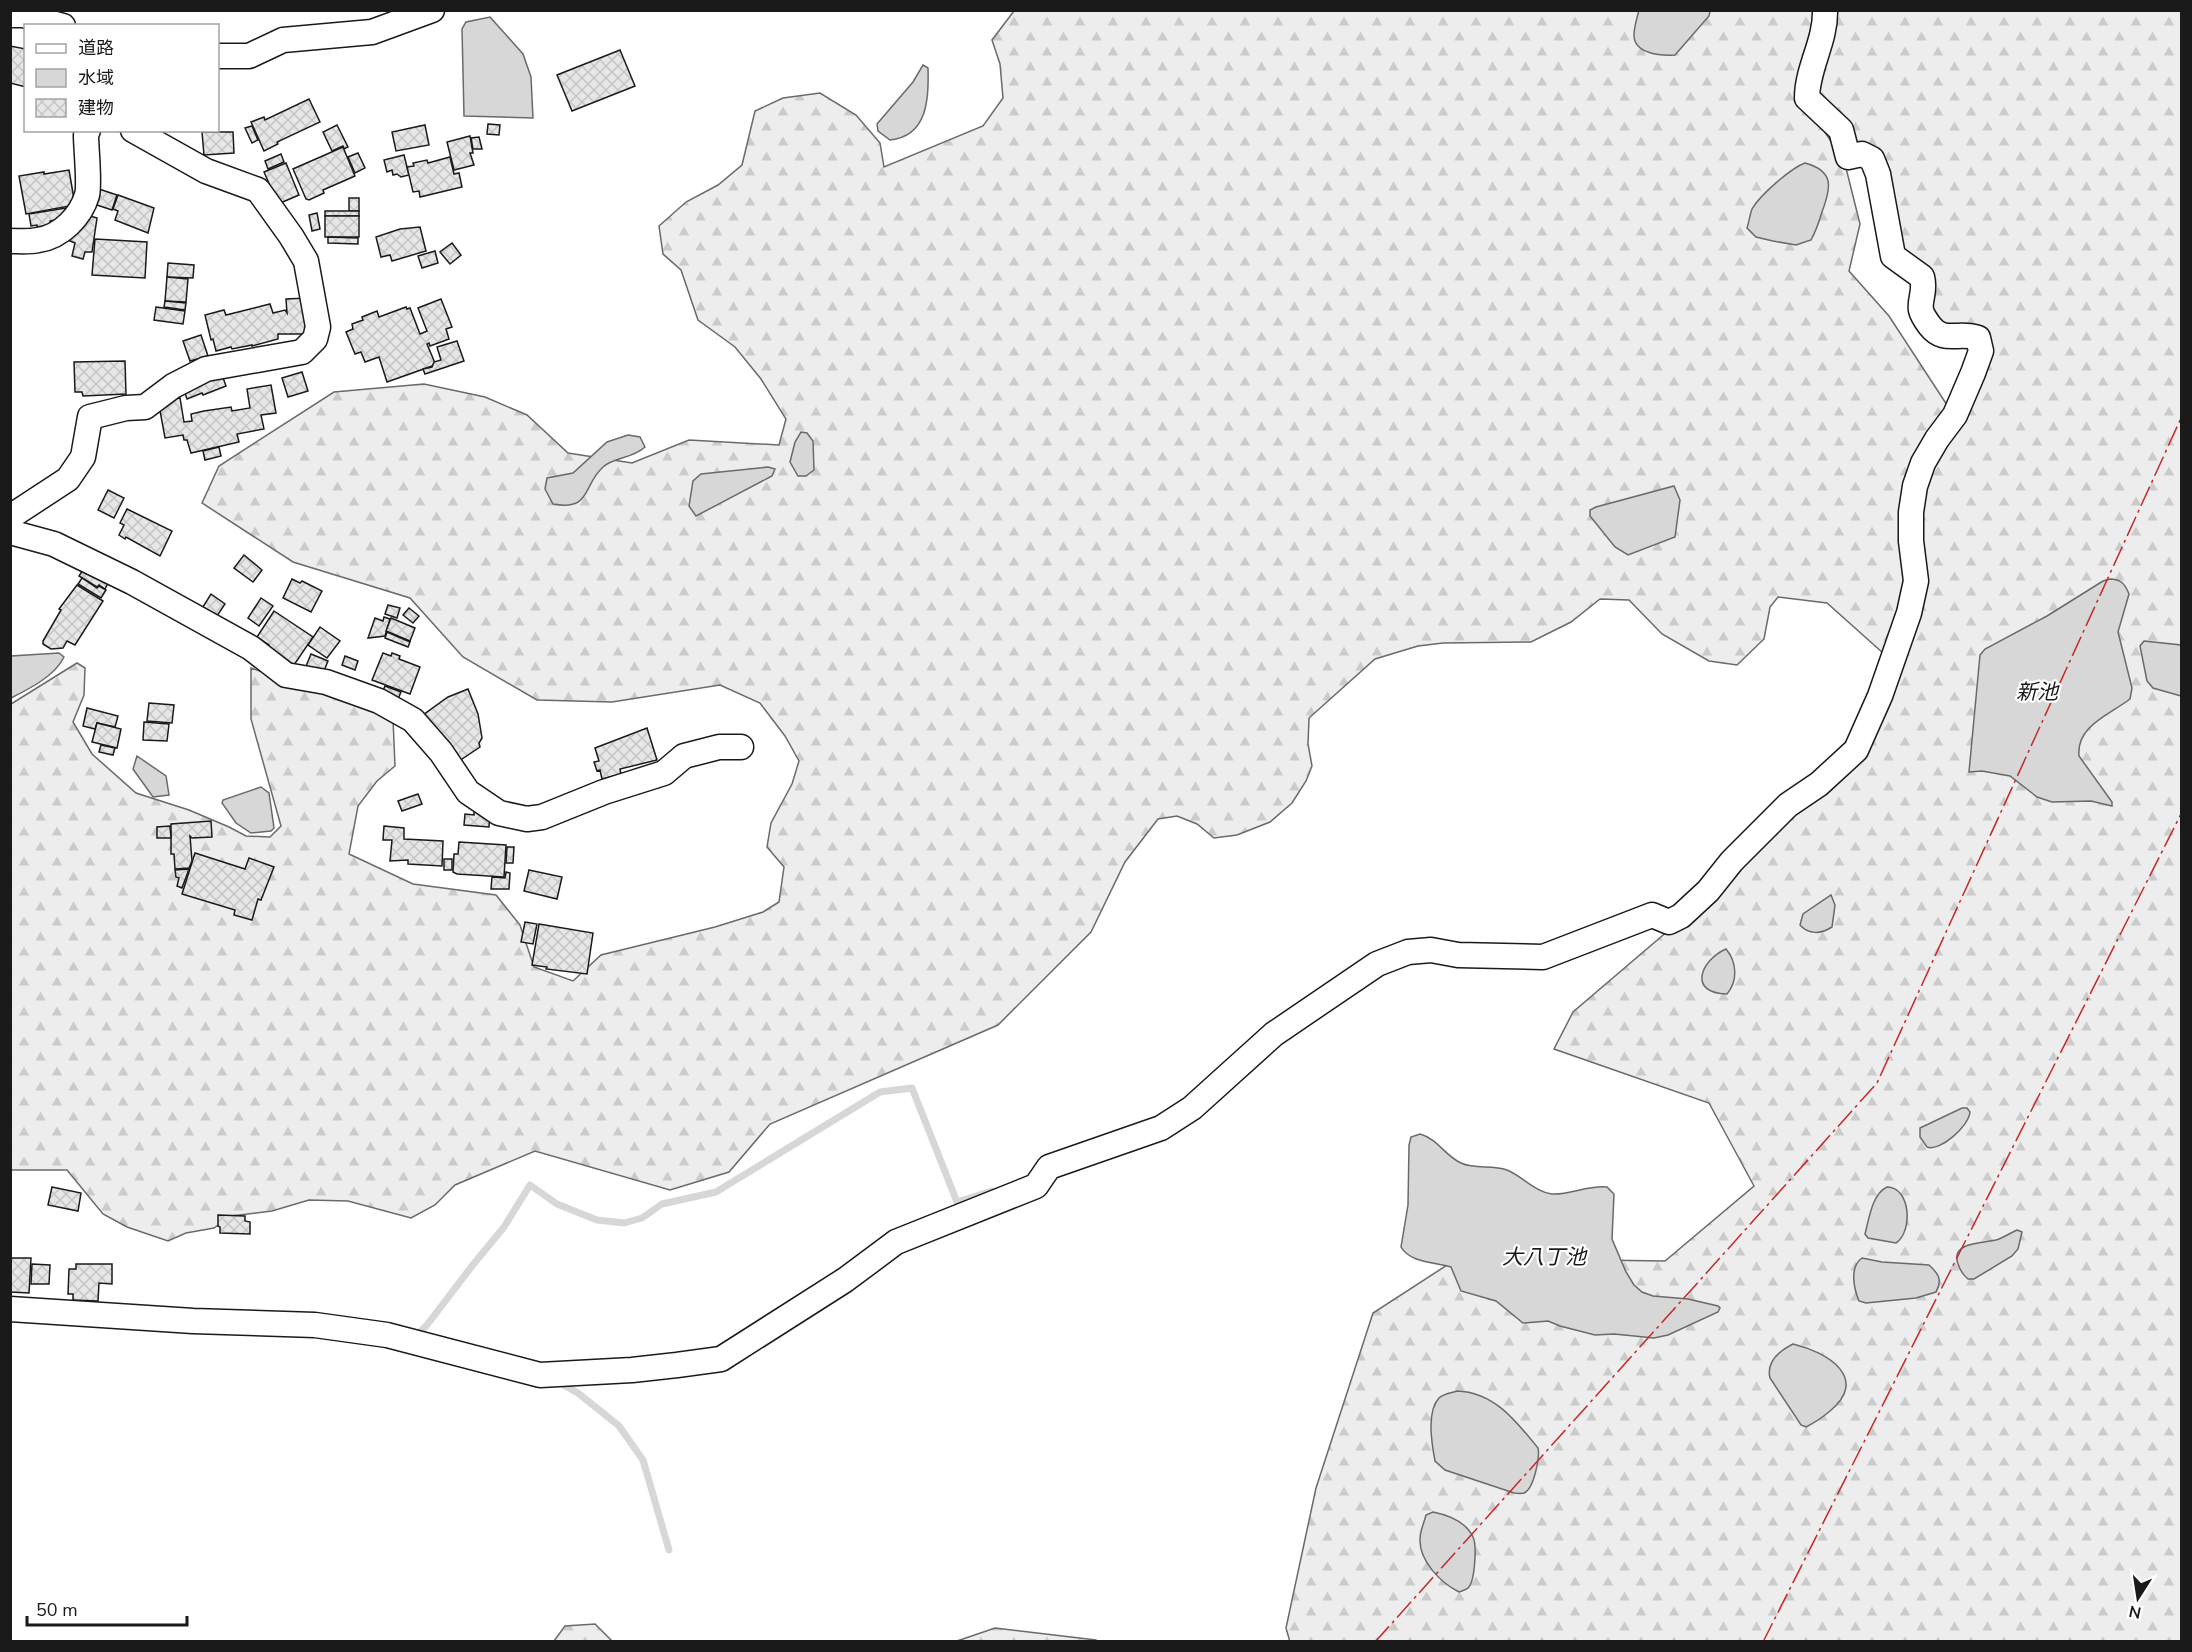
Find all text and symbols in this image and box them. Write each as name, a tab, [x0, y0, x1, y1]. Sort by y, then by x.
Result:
legend	[24, 24, 219, 132]
text: 道路	[78, 36, 114, 60]
text: 水域	[78, 66, 114, 90]
text: 建物	[78, 96, 114, 120]
water label: 新池	[2016, 678, 2060, 706]
water label: 大八丁池	[1502, 1243, 1588, 1271]
north arrow	[2108, 1568, 2168, 1628]
scale bar	[27, 1589, 188, 1627]
text: 50 m	[36, 1598, 78, 1622]
text: N	[2127, 1600, 2143, 1624]

